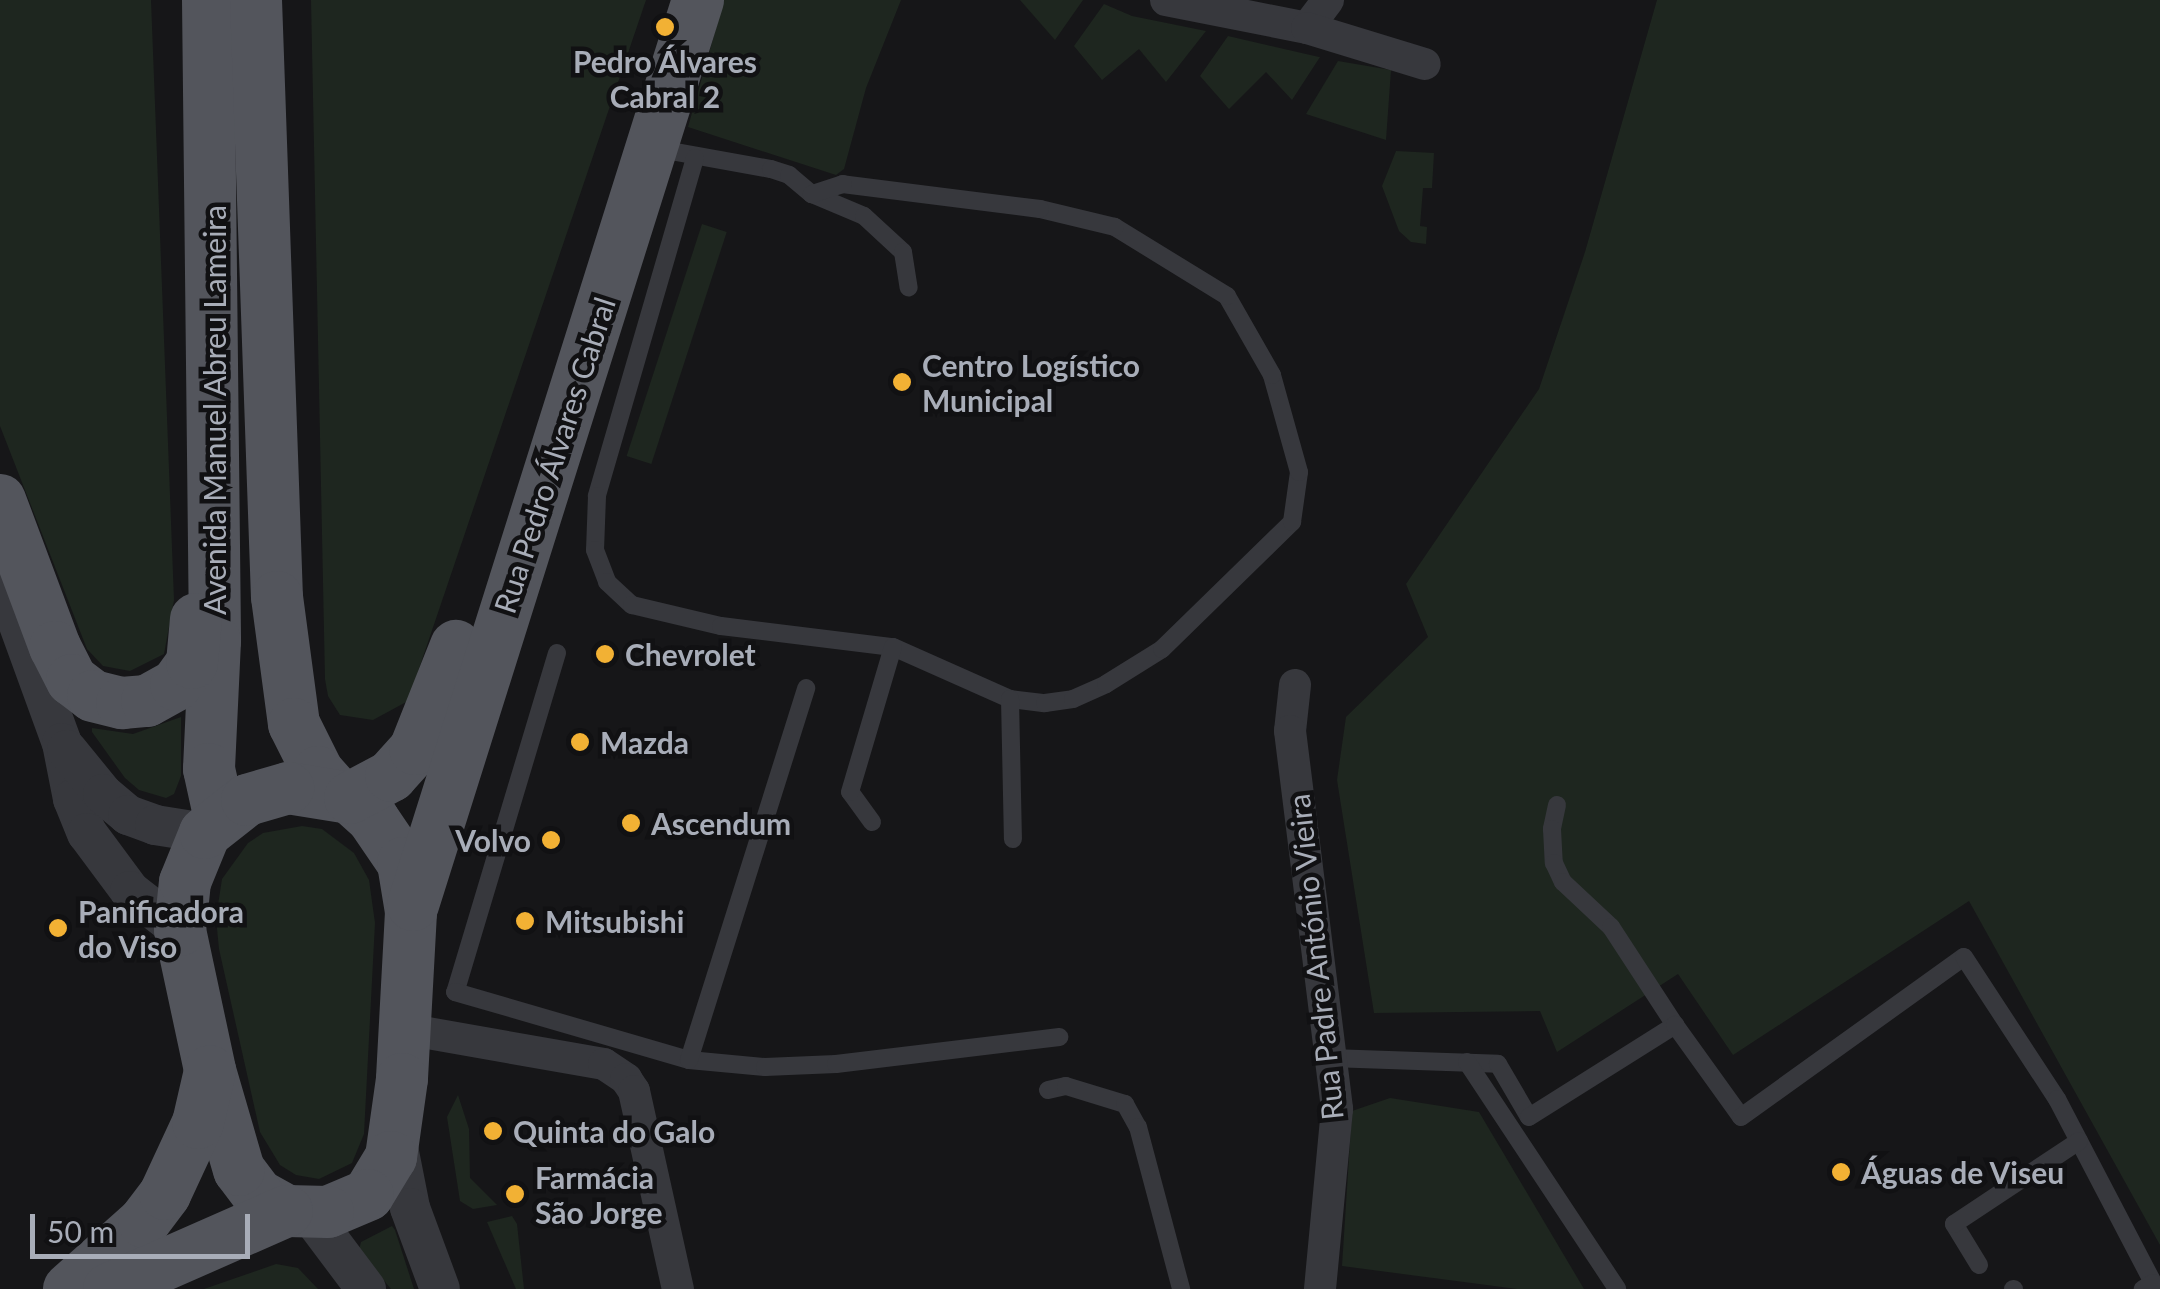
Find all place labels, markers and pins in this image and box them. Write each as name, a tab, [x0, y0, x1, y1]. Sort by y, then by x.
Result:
marker: Pedro Álvares Cabral 2	[654, 16, 676, 38]
place label: Pedro Álvares Cabral 2	[572, 43, 758, 114]
place label: Centro Logístico Municipal	[922, 347, 1140, 418]
marker: Centro Logístico Municipal	[891, 371, 913, 393]
place label: Chevrolet	[625, 636, 756, 672]
marker: Chevrolet	[594, 643, 616, 665]
place label: Mazda	[600, 724, 689, 760]
marker: Mazda	[569, 731, 591, 753]
place label: Ascendum	[651, 805, 791, 841]
marker: Ascendum	[620, 812, 642, 834]
place label: Volvo	[455, 822, 531, 858]
marker: Volvo	[540, 829, 562, 851]
place label: Panificadora do Viso	[78, 893, 244, 964]
place label: Mitsubishi	[545, 903, 684, 939]
marker: Mitsubishi	[514, 910, 536, 932]
marker: Panificadora do Viso	[47, 917, 69, 939]
place label: Quinta do Galo	[513, 1113, 715, 1149]
marker: Quinta do Galo	[482, 1120, 504, 1142]
place label: Águas de Viseu	[1861, 1154, 2065, 1190]
place label: Farmácia São Jorge	[535, 1159, 663, 1230]
marker: Águas de Viseu	[1830, 1161, 1852, 1183]
marker: Farmácia São Jorge	[504, 1183, 526, 1205]

